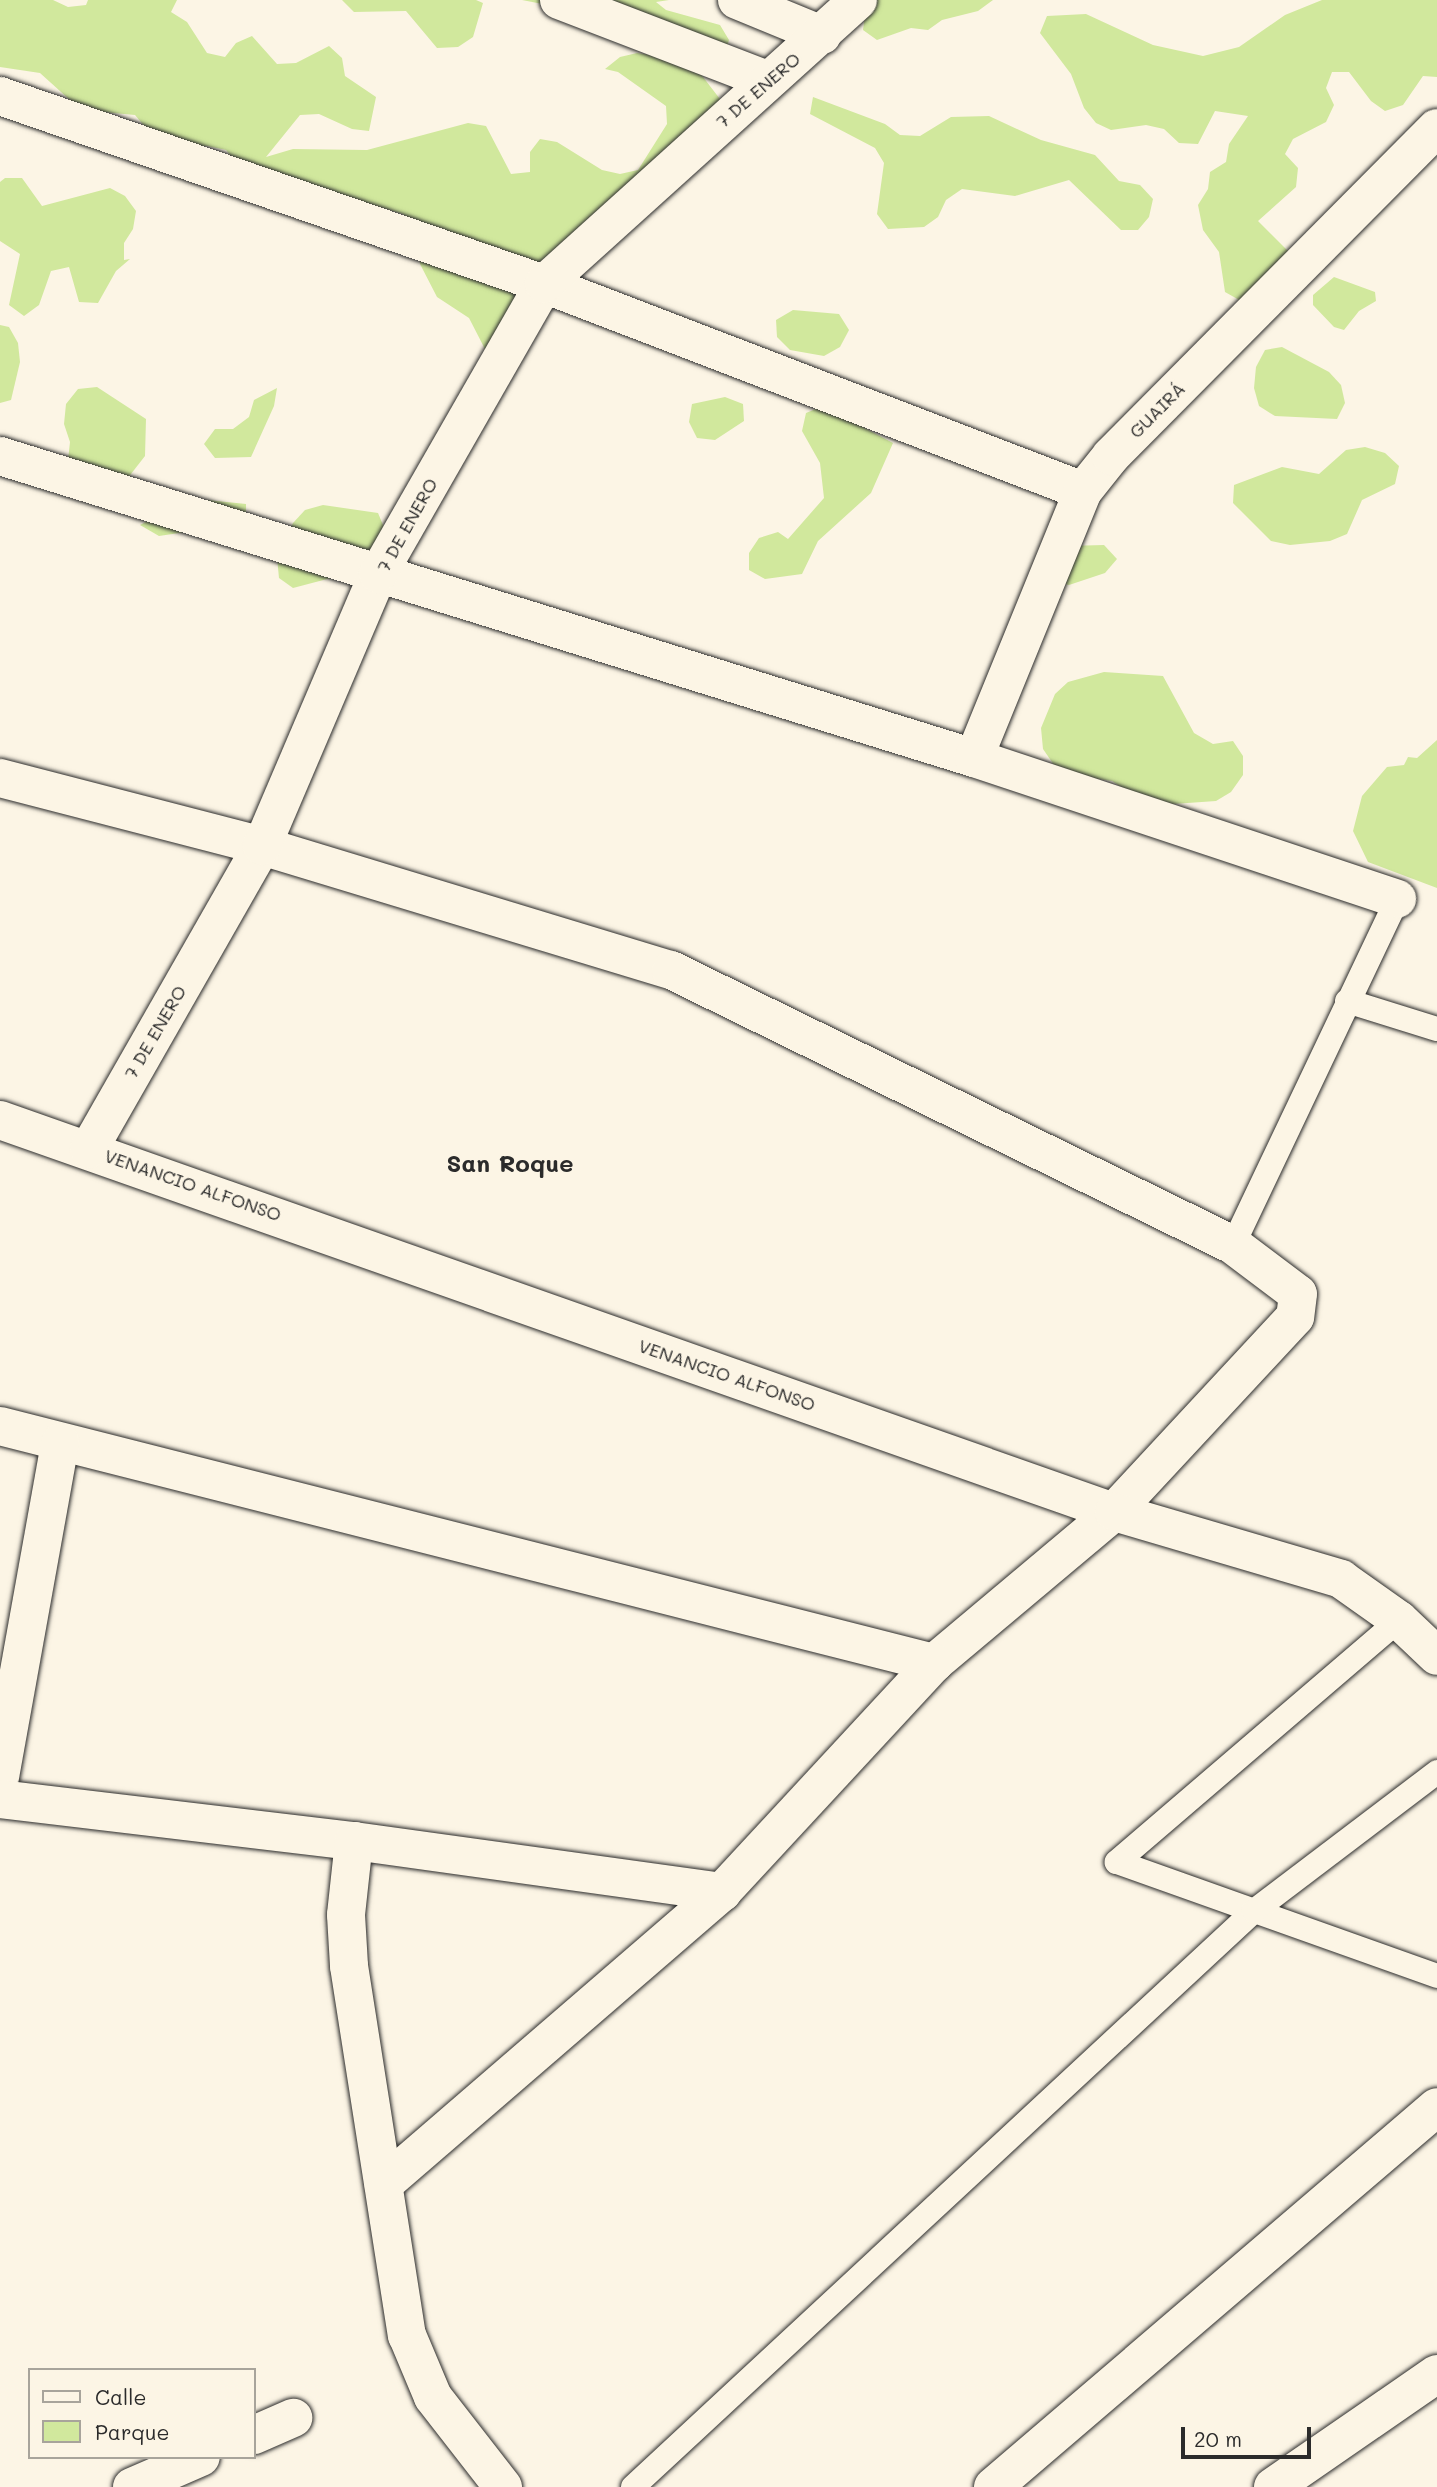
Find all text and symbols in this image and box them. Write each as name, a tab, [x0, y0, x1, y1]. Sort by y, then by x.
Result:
street label: 7 DE ENERO	[712, 48, 804, 132]
street label: GUAIRÁ	[1125, 378, 1189, 442]
street label: 7 DE ENERO	[372, 474, 442, 576]
street label: 7 DE ENERO	[120, 982, 190, 1082]
street label: VENANCIO ALFONSO	[102, 1145, 284, 1225]
district label: San Roque	[447, 1149, 573, 1177]
street label: VENANCIO ALFONSO	[636, 1335, 818, 1415]
legend	[28, 2368, 256, 2459]
text: Calle	[95, 2383, 147, 2410]
scale bar	[1185, 2414, 1314, 2458]
text: Parque	[95, 2418, 169, 2445]
text: 20 m	[1194, 2425, 1242, 2452]

